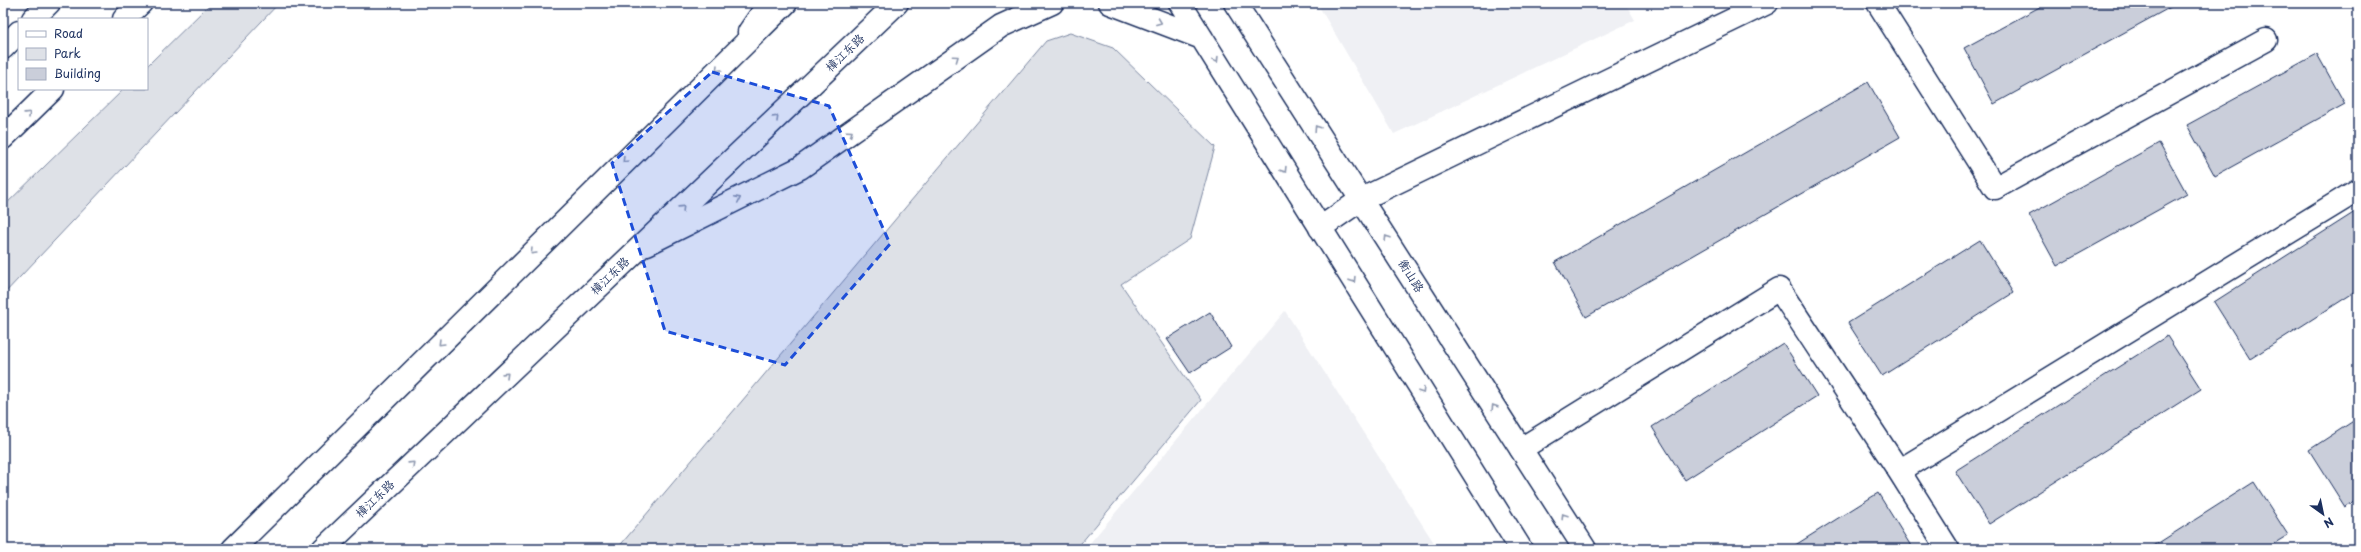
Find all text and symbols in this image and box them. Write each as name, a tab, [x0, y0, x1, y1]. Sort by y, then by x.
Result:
one-way arrow	[1156, 17, 1163, 25]
legend	[18, 18, 148, 90]
text: Road	[54, 24, 83, 42]
street label: 樟江东路	[821, 29, 868, 75]
text: Park	[54, 44, 81, 62]
one-way arrow	[952, 56, 959, 63]
one-way arrow	[1211, 56, 1218, 63]
text: Building	[54, 64, 101, 82]
one-way arrow	[715, 64, 723, 72]
one-way arrow	[23, 111, 31, 118]
one-way arrow	[771, 116, 779, 123]
one-way arrow	[1314, 125, 1322, 132]
one-way arrow	[846, 130, 853, 138]
one-way arrow	[622, 155, 630, 163]
one-way arrow	[1279, 166, 1287, 173]
one-way arrow	[734, 196, 742, 204]
one-way arrow	[677, 205, 685, 213]
one-way arrow	[1384, 235, 1392, 242]
one-way arrow	[530, 247, 538, 255]
street label: 樟江东路	[586, 252, 633, 298]
street label: 衡山路	[1395, 255, 1429, 296]
one-way arrow	[1348, 276, 1356, 283]
one-way arrow	[438, 338, 446, 346]
one-way arrow	[502, 373, 509, 380]
one-way arrow	[1417, 386, 1424, 393]
one-way arrow	[1491, 404, 1499, 411]
one-way arrow	[407, 461, 415, 469]
street label: 樟江东路	[351, 475, 398, 521]
north arrow	[2303, 494, 2343, 534]
one-way arrow	[1561, 513, 1569, 520]
text: N	[2320, 513, 2337, 532]

